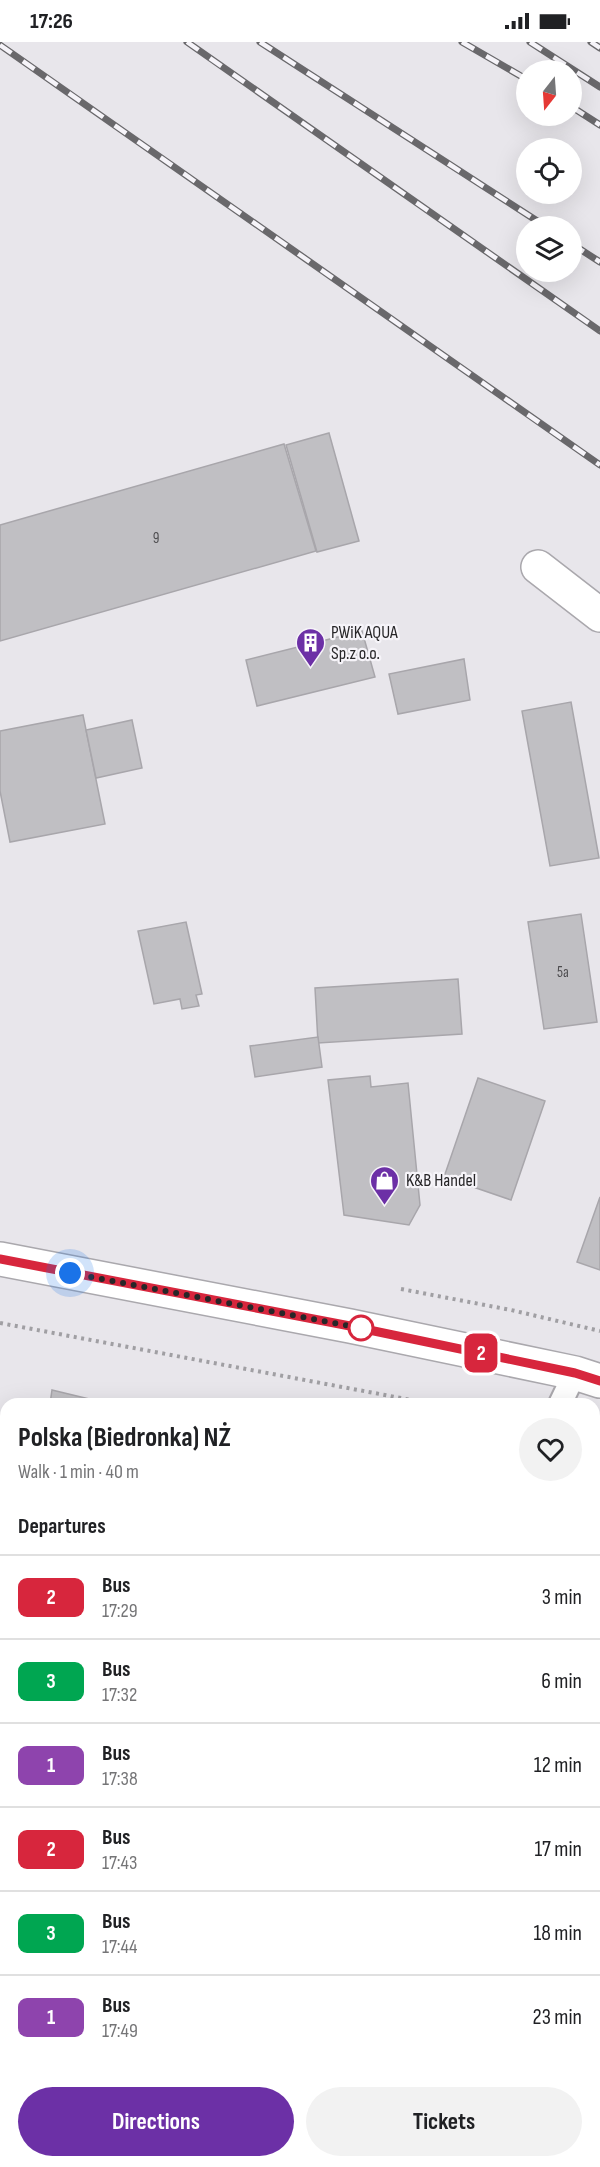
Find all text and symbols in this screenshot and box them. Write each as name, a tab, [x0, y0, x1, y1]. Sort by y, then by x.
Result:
text: 17:26	[30, 8, 73, 35]
north arrow	[516, 60, 582, 126]
map controls	[516, 60, 582, 282]
button: locate	[516, 138, 582, 204]
button: layers	[516, 216, 582, 282]
house number: 9	[153, 529, 159, 548]
place label: PWiK AQUA Sp.z o.o.	[331, 622, 398, 664]
building icon: PWiK AQUA Sp.z o.o.	[294, 626, 326, 668]
house number: 5a	[557, 963, 569, 982]
shop icon: K&B Handel	[369, 1164, 401, 1206]
place label: K&B Handel	[406, 1170, 476, 1191]
your location	[55, 1258, 85, 1288]
unlabelled marker	[348, 1315, 374, 1341]
line badge: 2	[462, 1334, 500, 1372]
text: 2	[476, 1341, 486, 1366]
button: heart	[519, 1418, 582, 1481]
text: Polska (Biedronka) NŻ	[18, 1421, 231, 1454]
text: Walk · 1 min · 40 m	[18, 1460, 139, 1484]
text: Departures	[18, 1513, 106, 1540]
text: Bus	[102, 1572, 131, 1599]
text: 3 min	[542, 1584, 582, 1611]
text: 2	[46, 1585, 56, 1610]
text: 17:29	[102, 1599, 138, 1623]
text: Bus	[102, 1656, 131, 1683]
text: 6 min	[541, 1668, 582, 1695]
text: 3	[46, 1669, 56, 1694]
text: 17:32	[102, 1683, 137, 1707]
text: Bus	[102, 1740, 131, 1767]
text: 12 min	[534, 1752, 582, 1779]
text: 1	[47, 1753, 55, 1778]
text: 17:38	[102, 1767, 138, 1791]
text: Bus	[102, 1824, 131, 1851]
text: 17 min	[534, 1836, 582, 1863]
text: 2	[46, 1837, 56, 1862]
text: 17:43	[102, 1851, 137, 1875]
text: Bus	[102, 1908, 131, 1935]
text: 18 min	[534, 1920, 582, 1947]
text: 3	[46, 1921, 56, 1946]
text: 17:44	[102, 1935, 137, 1959]
text: Bus	[102, 1992, 131, 2019]
text: 23 min	[533, 2004, 582, 2031]
text: 1	[47, 2005, 55, 2030]
text: 17:49	[102, 2019, 138, 2043]
button: Directions	[18, 2087, 294, 2156]
button: Tickets	[306, 2087, 582, 2156]

